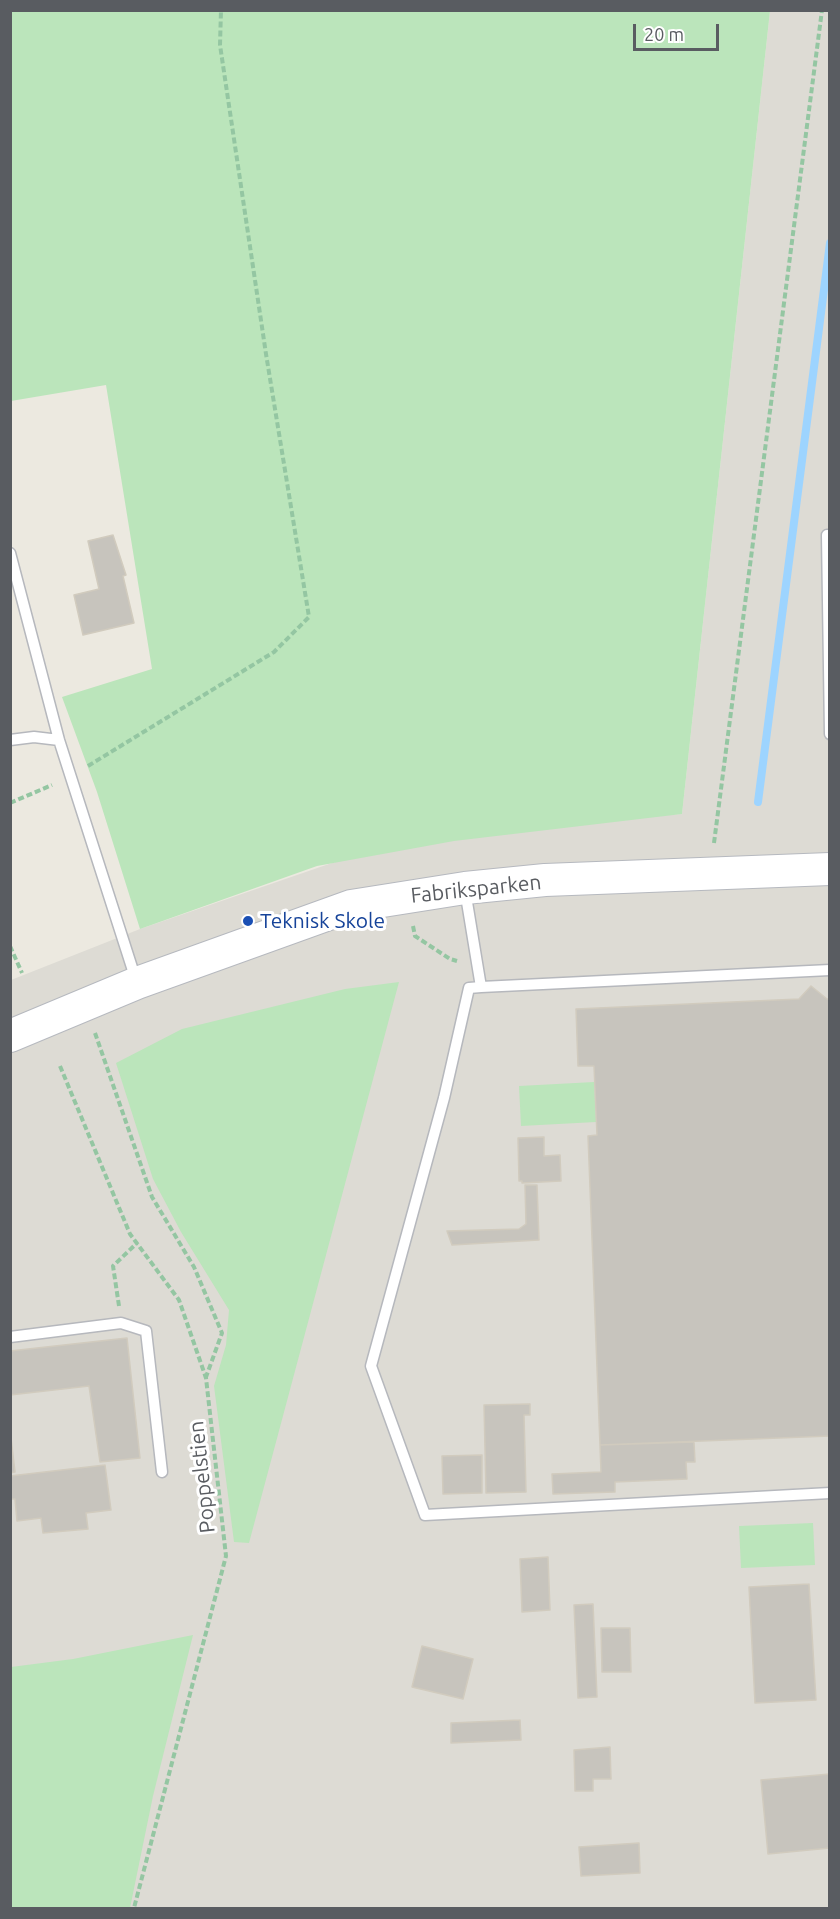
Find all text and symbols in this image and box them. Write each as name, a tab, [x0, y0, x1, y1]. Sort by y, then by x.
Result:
scale bar	[636, 12, 722, 50]
text: 20 m	[644, 24, 684, 44]
street label: Fabriksparken	[410, 870, 542, 908]
place label: Teknisk Skole	[260, 908, 385, 934]
marker: Teknisk Skole	[241, 914, 255, 928]
street label: Poppelstien	[184, 1420, 220, 1534]

